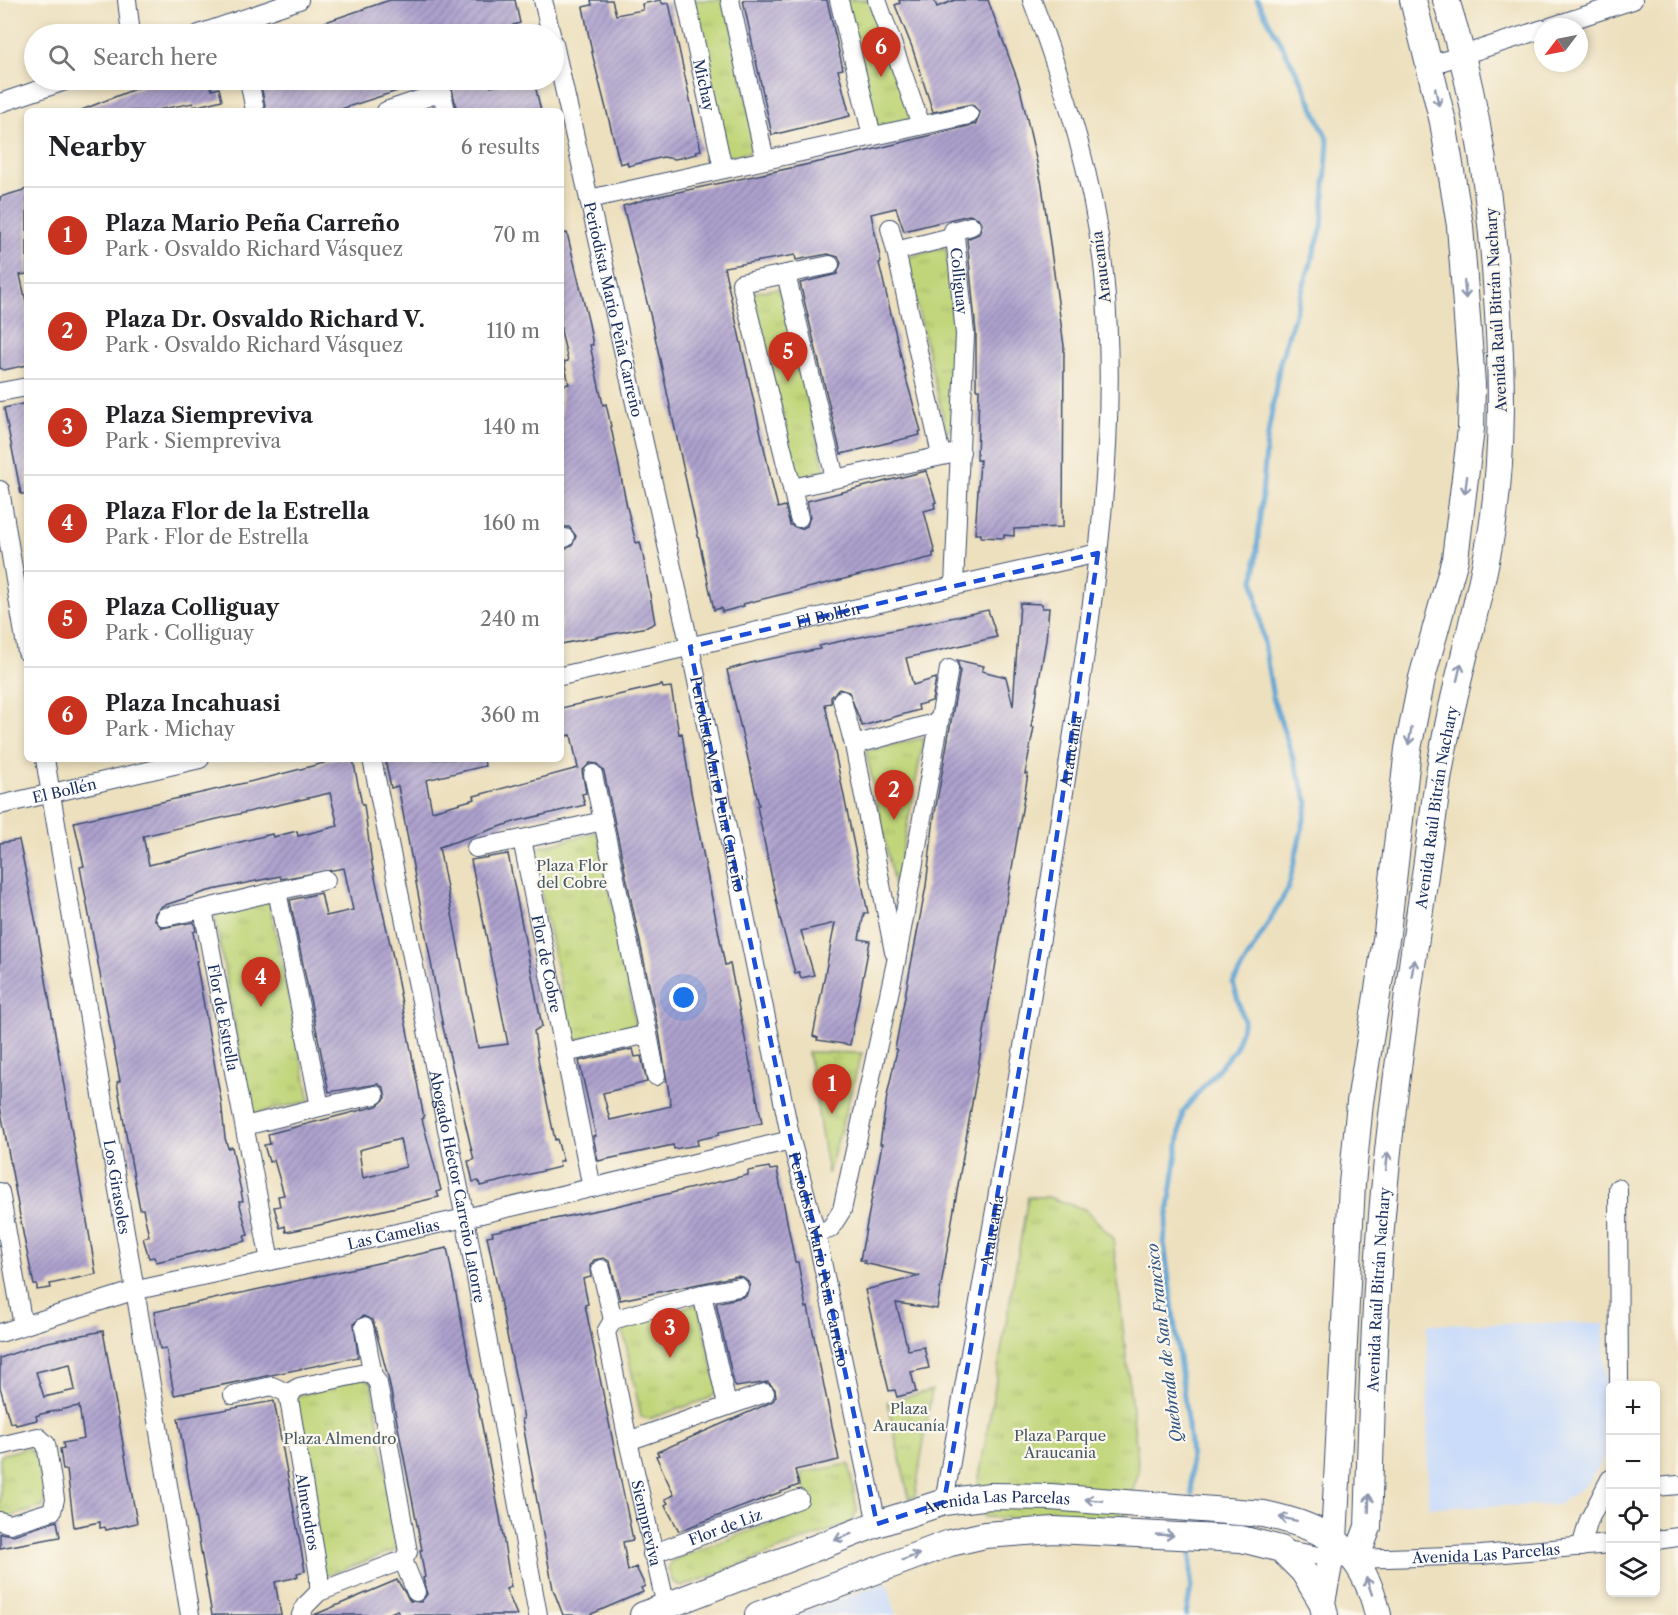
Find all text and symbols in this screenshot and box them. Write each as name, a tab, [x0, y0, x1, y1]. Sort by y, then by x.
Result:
north arrow	[1534, 18, 1588, 72]
search box	[24, 24, 564, 90]
pin: 6	[862, 28, 900, 77]
icon: search	[45, 41, 78, 74]
text: Search here	[93, 44, 218, 71]
street label: Michay	[690, 57, 720, 113]
one-way arrow	[1432, 88, 1444, 107]
text: Nearby	[48, 131, 146, 163]
text: 6 results	[461, 135, 540, 159]
street label: Periodista Mario Peña Carreño	[580, 200, 647, 419]
street label: Avenida Raúl Bitrán Nachary	[1481, 206, 1511, 414]
text: Plaza Mario Peña Carreño	[105, 210, 400, 237]
text: 1	[63, 223, 72, 247]
text: 70 m	[494, 223, 540, 247]
street label: Araucanía	[1087, 230, 1115, 305]
text: Park · Osvaldo Richard Vásquez	[105, 237, 403, 261]
street label: Colliguay	[947, 247, 973, 316]
one-way arrow	[1460, 280, 1471, 300]
text: Plaza Dr. Osvaldo Richard V.	[105, 306, 425, 333]
text: 2	[62, 319, 73, 343]
text: 110 m	[487, 319, 540, 343]
pin: 5	[768, 332, 808, 382]
text: Park · Osvaldo Richard Vásquez	[105, 333, 403, 357]
text: Plaza Siempreviva	[105, 402, 313, 429]
text: 3	[62, 415, 73, 439]
text: 140 m	[483, 415, 540, 439]
text: Park · Siempreviva	[105, 429, 281, 453]
one-way arrow	[1460, 474, 1471, 494]
text: Plaza Flor de la Estrella	[105, 498, 369, 525]
text: 4	[62, 511, 73, 535]
text: 160 m	[483, 511, 540, 535]
text: Park · Flor de Estrella	[105, 525, 309, 549]
text: Plaza Colliguay	[105, 594, 279, 621]
street label: El Bollén	[794, 598, 863, 631]
text: 5	[62, 607, 73, 631]
text: 240 m	[480, 607, 540, 631]
text: Park · Colliguay	[105, 621, 254, 645]
one-way arrow	[1454, 663, 1466, 682]
street label: Periodista Mario Peña Carreño	[687, 674, 749, 894]
text: Plaza Incahuasi	[105, 690, 281, 717]
text: 6	[62, 703, 73, 727]
text: 360 m	[481, 703, 540, 727]
street label: Avenida Raúl Bitrán Nachary	[1411, 703, 1462, 911]
street label: Araucanía	[1055, 713, 1085, 789]
text: Park · Michay	[105, 717, 235, 741]
one-way arrow	[1404, 726, 1415, 745]
pin: 2	[874, 770, 914, 820]
street label: El Bollén	[30, 774, 99, 807]
park label: Plaza Flor del Cobre	[536, 856, 608, 892]
street label: Flor de Cobre	[528, 913, 566, 1014]
pin: 4	[242, 958, 280, 1007]
one-way arrow	[1408, 959, 1419, 978]
street label: Flor de Estrella	[204, 962, 243, 1072]
your location	[669, 983, 698, 1012]
pin: 1	[812, 1064, 852, 1114]
street label: Abogado Héctor Carreño Latorre	[426, 1067, 490, 1304]
street label: Los Girasoles	[100, 1138, 135, 1236]
street label: Periodista Mario Peña Carreño	[785, 1150, 853, 1368]
one-way arrow	[1382, 1152, 1393, 1172]
street label: Avenida Raúl Bitrán Nachary	[1363, 1185, 1394, 1393]
street label: Araucanía	[976, 1193, 1007, 1268]
street label: Las Camelias	[346, 1214, 441, 1253]
water label: Quebrada de San Francisco	[1142, 1242, 1186, 1444]
pin: 3	[650, 1308, 690, 1358]
map controls	[1606, 1381, 1660, 1597]
button: +	[1606, 1381, 1660, 1435]
park label: Plaza Araucanía	[872, 1399, 945, 1435]
park label: Plaza Parque Araucania	[1014, 1426, 1106, 1462]
park label: Plaza Almendro	[284, 1429, 396, 1448]
button: −	[1606, 1435, 1660, 1489]
street label: Almendros	[292, 1470, 324, 1552]
street label: Siempreviva	[628, 1478, 666, 1568]
street label: Avenida Las Parcelas	[919, 1486, 1071, 1518]
button: locate	[1606, 1489, 1660, 1543]
one-way arrow	[1364, 1493, 1375, 1513]
one-way arrow	[1085, 1495, 1105, 1506]
street label: Flor de Liz	[686, 1504, 765, 1549]
one-way arrow	[1279, 1513, 1298, 1524]
one-way arrow	[1154, 1530, 1174, 1541]
one-way arrow	[834, 1532, 853, 1543]
street label: Avenida Las Parcelas	[1411, 1539, 1561, 1567]
button: layers	[1606, 1543, 1660, 1597]
one-way arrow	[901, 1551, 919, 1562]
one-way arrow	[1363, 1577, 1374, 1596]

